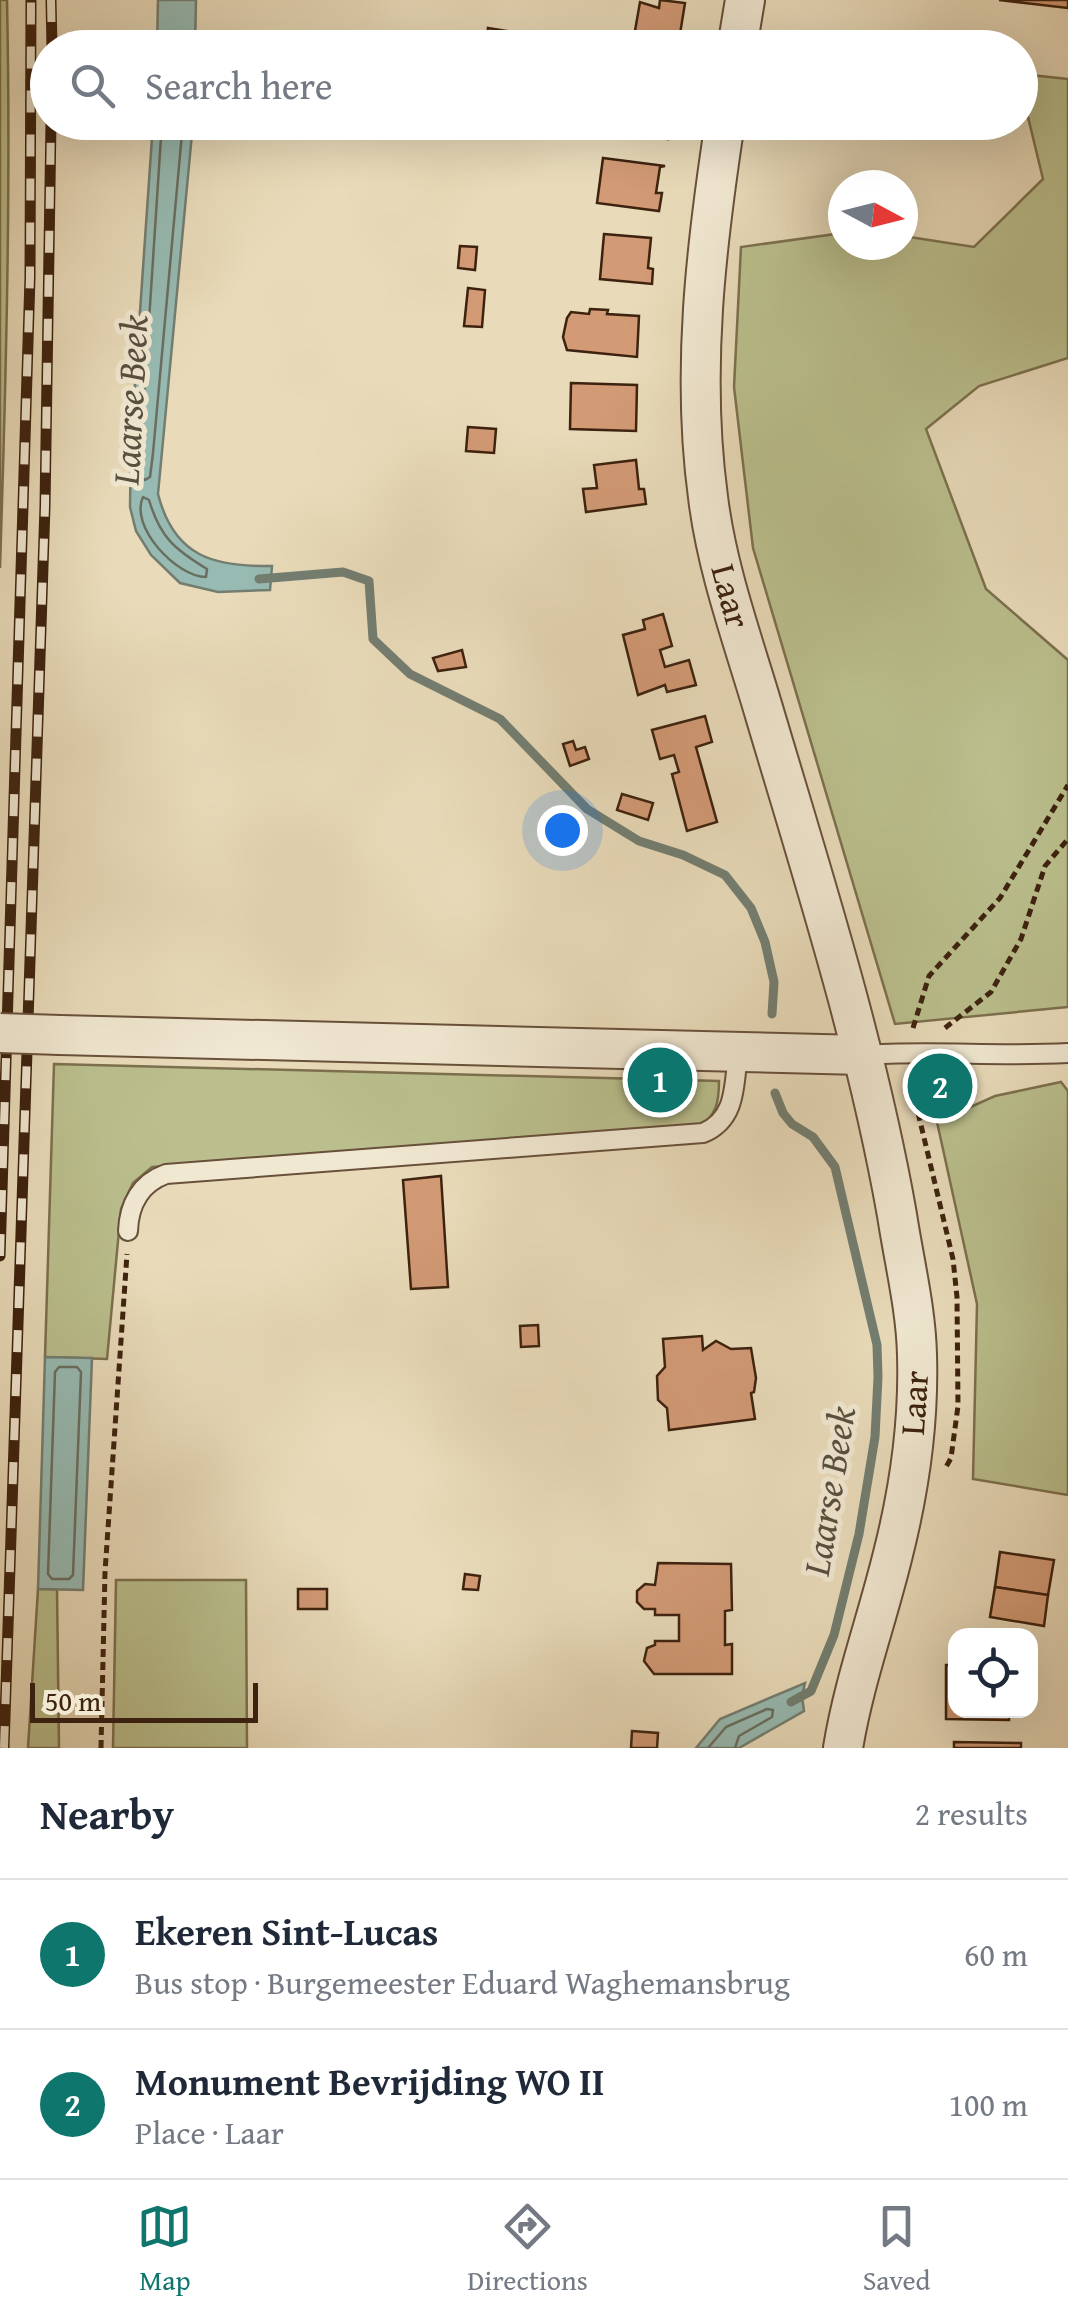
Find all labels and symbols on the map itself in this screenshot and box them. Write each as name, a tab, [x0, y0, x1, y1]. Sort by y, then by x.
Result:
north arrow	[828, 170, 918, 260]
water label: Laarse Beek	[97, 313, 161, 488]
street label: Laar	[698, 558, 764, 634]
your location	[537, 805, 588, 856]
pin: 1	[628, 1042, 692, 1118]
pin: 2	[908, 1048, 972, 1124]
street label: Laar	[886, 1369, 941, 1437]
water label: Laarse Beek	[787, 1402, 869, 1580]
scale bar	[30, 1678, 258, 1722]

